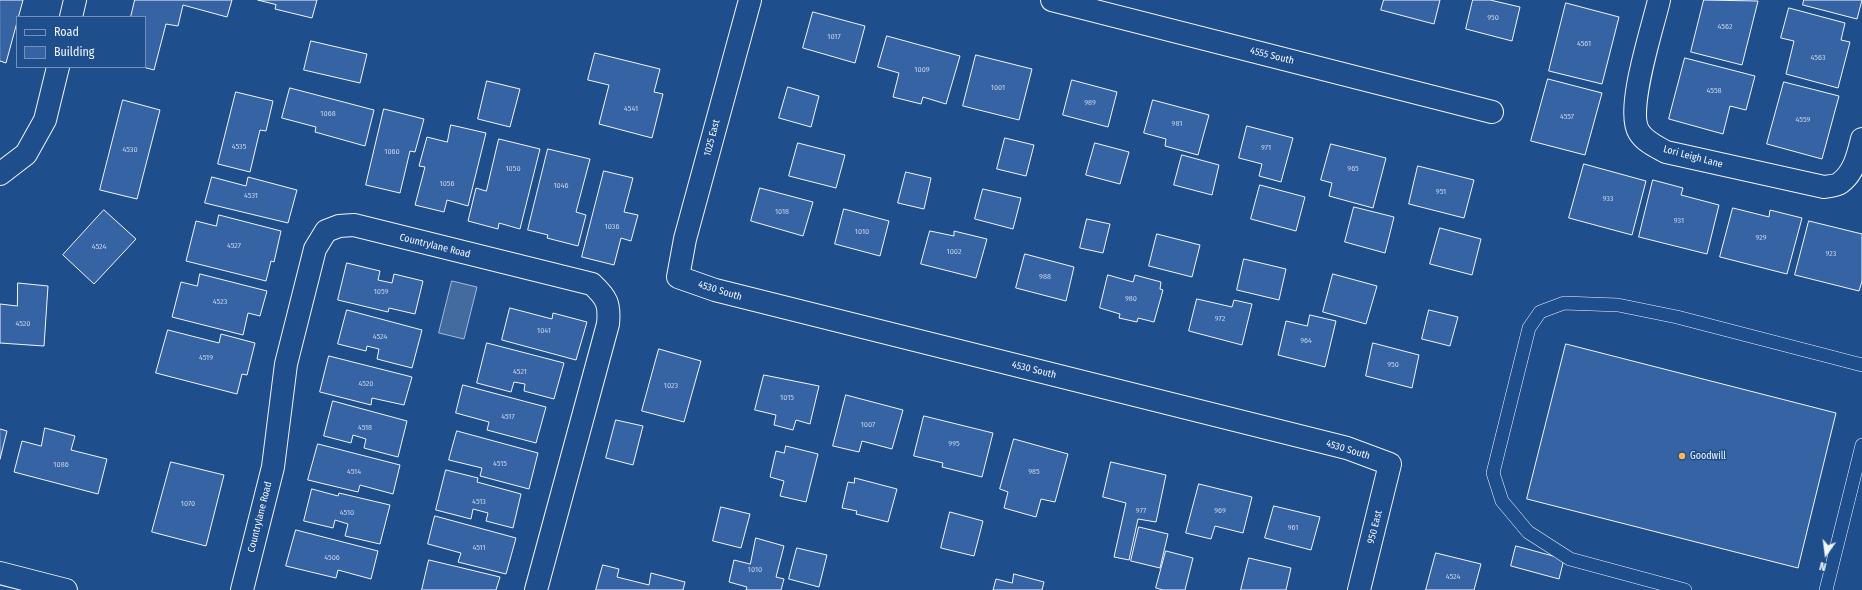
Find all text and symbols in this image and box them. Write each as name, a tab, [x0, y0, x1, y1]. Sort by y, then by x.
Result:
house number: 950	[1487, 13, 1499, 23]
legend	[16, 16, 146, 68]
house number: 4562	[1718, 22, 1732, 32]
text: Road	[54, 25, 79, 39]
house number: 1017	[827, 32, 841, 42]
house number: 4561	[1577, 39, 1591, 49]
text: Building	[54, 45, 94, 59]
street label: 4555 South	[1249, 45, 1295, 67]
house number: 4563	[1811, 53, 1825, 63]
house number: 1009	[914, 65, 930, 75]
house number: 1001	[991, 83, 1005, 93]
house number: 4558	[1706, 86, 1722, 96]
house number: 989	[1084, 98, 1096, 108]
house number: 4541	[624, 104, 638, 114]
house number: 1068	[320, 109, 336, 119]
house number: 4557	[1560, 112, 1574, 122]
house number: 4559	[1796, 115, 1810, 125]
street label: 1025 East	[701, 118, 723, 158]
house number: 981	[1172, 119, 1182, 129]
house number: 4535	[232, 142, 246, 152]
house number: 971	[1261, 143, 1271, 153]
street label: Lori Leigh Lane	[1662, 143, 1724, 171]
house number: 4530	[122, 145, 138, 155]
house number: 1060	[384, 147, 400, 157]
house number: 1050	[505, 164, 521, 174]
house number: 965	[1347, 164, 1359, 174]
house number: 1056	[440, 179, 454, 189]
house number: 1046	[553, 181, 569, 191]
house number: 951	[1436, 187, 1446, 197]
house number: 4531	[244, 191, 258, 201]
house number: 933	[1603, 194, 1613, 204]
house number: 1018	[775, 207, 789, 217]
house number: 931	[1674, 216, 1684, 226]
house number: 1036	[605, 222, 619, 232]
house number: 1010	[855, 227, 869, 237]
street label: Countrylane Road	[398, 231, 472, 261]
house number: 929	[1755, 233, 1767, 243]
house number: 4527	[227, 241, 241, 251]
house number: 4524	[92, 242, 106, 252]
house number: 1002	[947, 247, 961, 257]
house number: 923	[1826, 249, 1836, 259]
house number: 988	[1039, 272, 1051, 282]
street label: 4530 South	[697, 279, 743, 303]
house number: 1059	[374, 287, 388, 297]
house number: 980	[1125, 294, 1137, 304]
house number: 4523	[213, 297, 227, 307]
house number: 972	[1215, 314, 1225, 324]
house number: 4520	[15, 319, 31, 329]
house number: 1041	[537, 326, 551, 336]
house number: 4524	[373, 332, 387, 342]
house number: 964	[1300, 336, 1312, 346]
house number: 4519	[199, 353, 213, 363]
street label: 4530 South	[1011, 359, 1057, 381]
house number: 950	[1387, 360, 1399, 370]
house number: 4521	[513, 367, 527, 377]
house number: 4520	[358, 379, 374, 389]
house number: 1023	[664, 381, 678, 391]
house number: 1015	[780, 393, 794, 403]
house number: 4517	[501, 412, 515, 422]
house number: 1007	[861, 420, 875, 430]
house number: 4518	[358, 423, 372, 433]
street label: 4530 South	[1325, 438, 1371, 462]
house number: 995	[948, 439, 960, 449]
place label: Goodwill	[1690, 450, 1726, 462]
marker: Goodwill	[1677, 451, 1687, 461]
house number: 4515	[493, 459, 507, 469]
house number: 1086	[53, 460, 69, 470]
house number: 4514	[347, 467, 361, 477]
house number: 985	[1028, 467, 1040, 477]
street label: Countrylane Road	[245, 480, 275, 554]
house number: 4513	[472, 497, 486, 507]
house number: 1070	[181, 499, 195, 509]
house number: 977	[1136, 506, 1146, 516]
house number: 969	[1214, 506, 1226, 516]
house number: 4510	[340, 508, 354, 518]
street label: 950 East	[1365, 509, 1385, 545]
house number: 961	[1288, 523, 1298, 533]
north arrow	[1806, 534, 1846, 574]
house number: 4511	[472, 543, 486, 553]
house number: 4506	[324, 553, 340, 563]
text: N	[1818, 559, 1828, 573]
house number: 1010	[748, 565, 762, 575]
house number: 4524	[1446, 572, 1460, 582]

